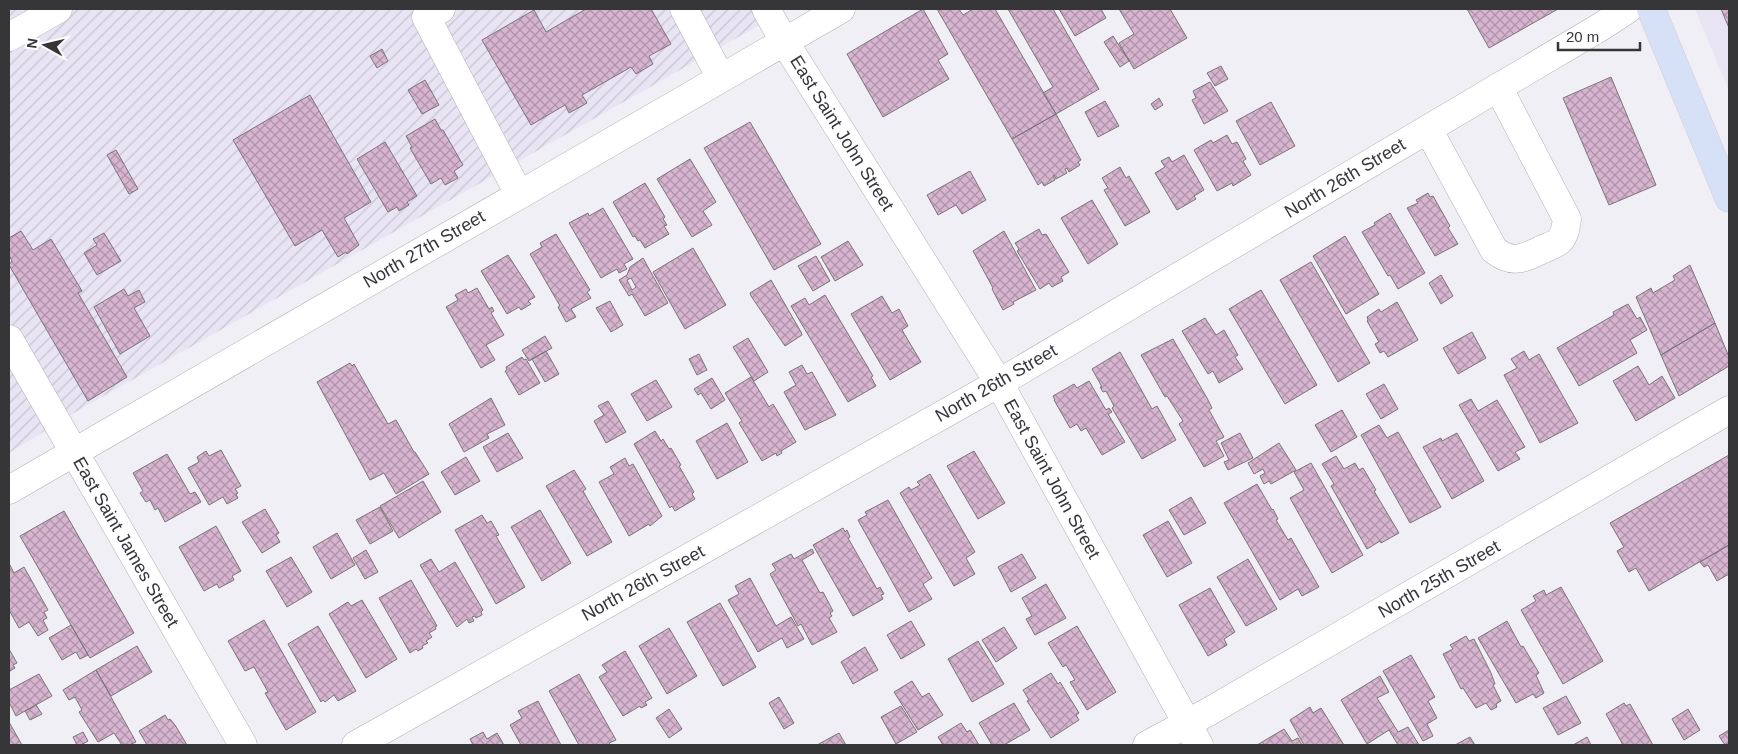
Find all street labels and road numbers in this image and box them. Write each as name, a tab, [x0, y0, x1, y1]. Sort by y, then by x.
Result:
street label: East Saint John Street	[786, 52, 898, 214]
street label: North 26th Street	[1281, 134, 1409, 222]
street label: North 27th Street	[360, 206, 488, 292]
street label: North 26th Street	[932, 340, 1060, 426]
street label: East Saint John Street	[1000, 396, 1104, 562]
street label: East Saint James Street	[69, 453, 183, 631]
street label: North 25th Street	[1375, 536, 1503, 622]
street label: North 26th Street	[578, 541, 708, 625]

